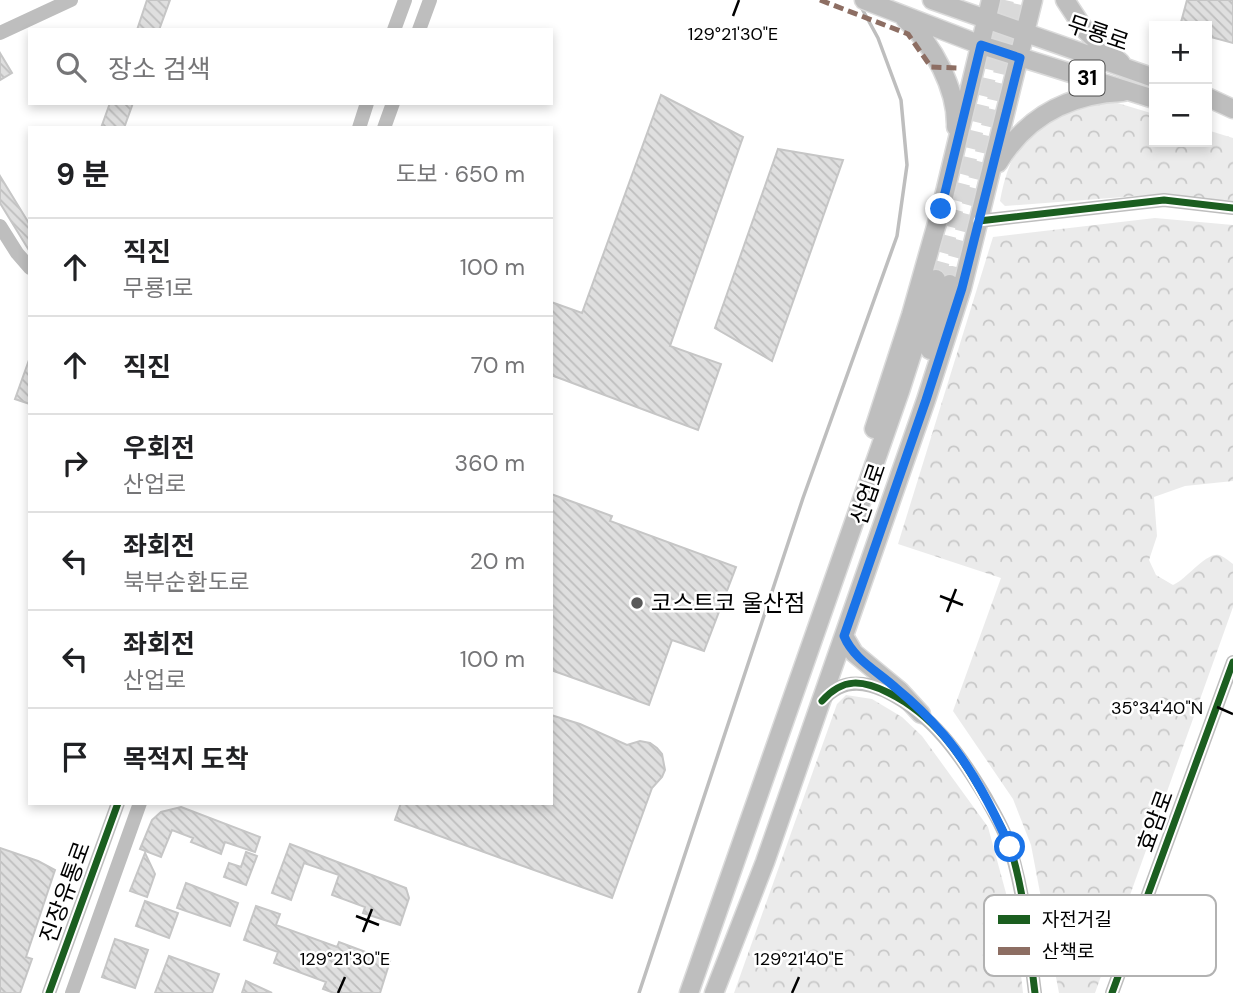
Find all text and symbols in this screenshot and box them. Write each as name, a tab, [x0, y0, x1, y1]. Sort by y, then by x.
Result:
street label: 무룡로	[1063, 8, 1133, 58]
map controls	[1149, 21, 1212, 147]
button: +	[1149, 21, 1212, 84]
text: 129°21'30"E	[688, 22, 778, 46]
search box	[28, 28, 553, 105]
icon: search	[52, 48, 90, 86]
text: 장소 검색	[108, 52, 211, 86]
road number: 31	[1070, 60, 1104, 96]
button: −	[1149, 84, 1212, 147]
text: 9 분	[56, 155, 110, 194]
text: 도보 · 650 m	[396, 159, 525, 189]
route end	[925, 193, 956, 224]
text: 직진	[123, 235, 171, 269]
icon: ahead	[56, 248, 94, 286]
text: 100 m	[460, 252, 525, 282]
text: 무룡1로	[123, 273, 194, 303]
icon: ahead	[56, 346, 94, 384]
text: 직진	[123, 350, 171, 384]
text: 70 m	[471, 350, 525, 380]
text: 우회전	[123, 431, 195, 465]
icon: right	[56, 444, 94, 482]
text: 360 m	[455, 448, 525, 478]
street label: 산업로	[843, 459, 893, 529]
text: 산업로	[123, 469, 186, 499]
text: 좌회전	[123, 529, 195, 563]
icon: left	[56, 542, 94, 580]
text: 20 m	[470, 546, 525, 576]
text: 북부순환도로	[123, 567, 250, 597]
place label: 코스트코 울산점	[651, 588, 805, 618]
marker: 코스트코 울산점	[629, 595, 645, 611]
text: 좌회전	[123, 627, 195, 661]
icon: left	[56, 640, 94, 678]
text: 100 m	[460, 644, 525, 674]
text: 산업로	[123, 665, 186, 695]
text: 35°34'40"N	[1111, 696, 1203, 720]
icon: arrive	[56, 738, 94, 776]
text: 목적지 도착	[123, 742, 249, 776]
street label: 효암로	[1130, 786, 1180, 856]
route start	[994, 831, 1025, 862]
street label: 진장유통로	[33, 837, 97, 947]
legend	[984, 895, 1216, 976]
text: 자전거길	[1042, 907, 1112, 932]
text: 산책로	[1042, 939, 1094, 964]
text: 129°21'30"E	[300, 947, 390, 971]
text: 129°21'40"E	[754, 947, 844, 971]

